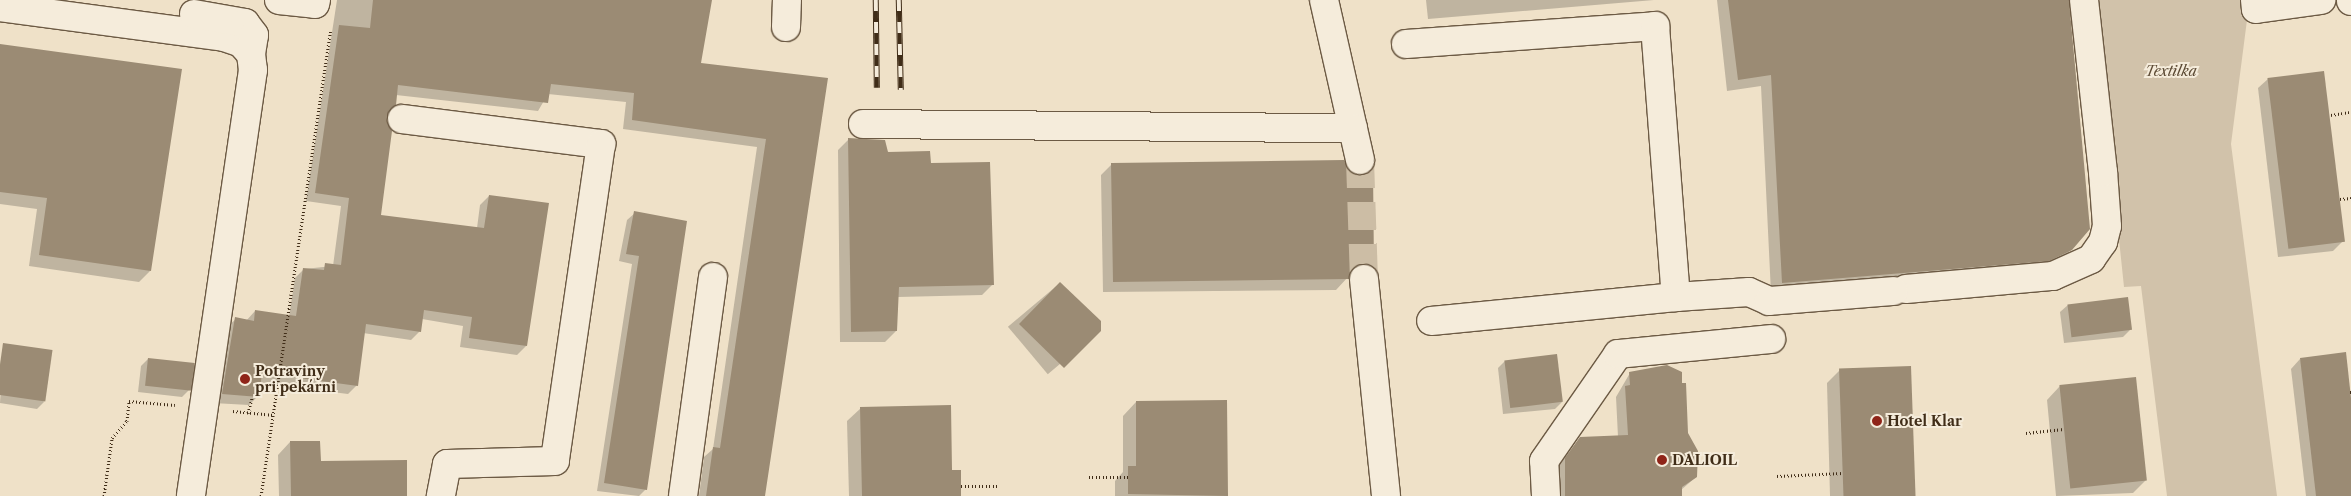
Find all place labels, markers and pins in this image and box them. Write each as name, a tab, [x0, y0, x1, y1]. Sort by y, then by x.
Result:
place label: Potraviny pri pekárni	[255, 363, 336, 396]
marker: Potraviny pri pekárni	[239, 373, 251, 385]
place label: Hotel Klar	[1887, 413, 1962, 429]
marker: Hotel Klar	[1871, 415, 1883, 427]
place label: DALIOIL	[1672, 452, 1737, 468]
marker: DALIOIL	[1656, 454, 1668, 466]

